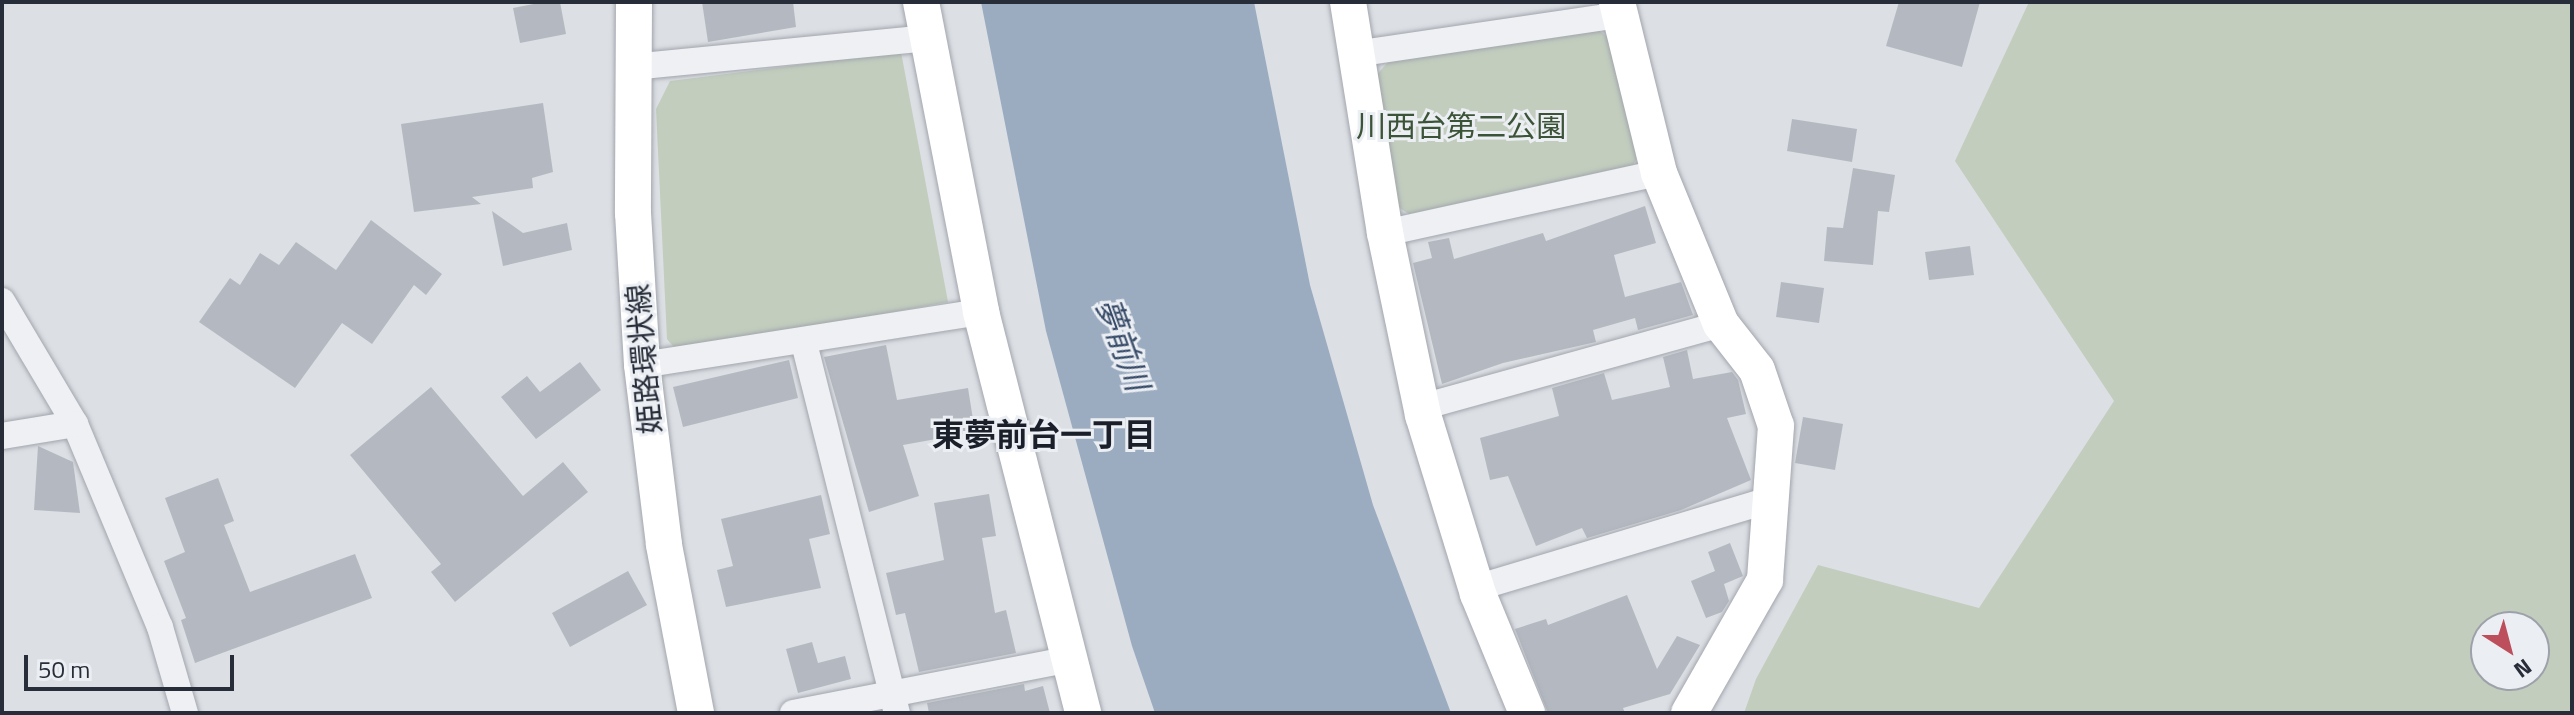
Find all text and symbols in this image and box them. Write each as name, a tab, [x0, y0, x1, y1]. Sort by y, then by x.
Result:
park label: 川西台第二公園	[1356, 108, 1566, 144]
street label: 姫路環状線	[620, 283, 668, 435]
water label: 夢前川	[1089, 292, 1157, 396]
district label: 東夢前台一丁目	[932, 415, 1156, 453]
north arrow	[2470, 611, 2550, 691]
scale bar	[28, 639, 238, 689]
text: 50 m	[38, 651, 90, 687]
text: N	[2507, 651, 2539, 687]

